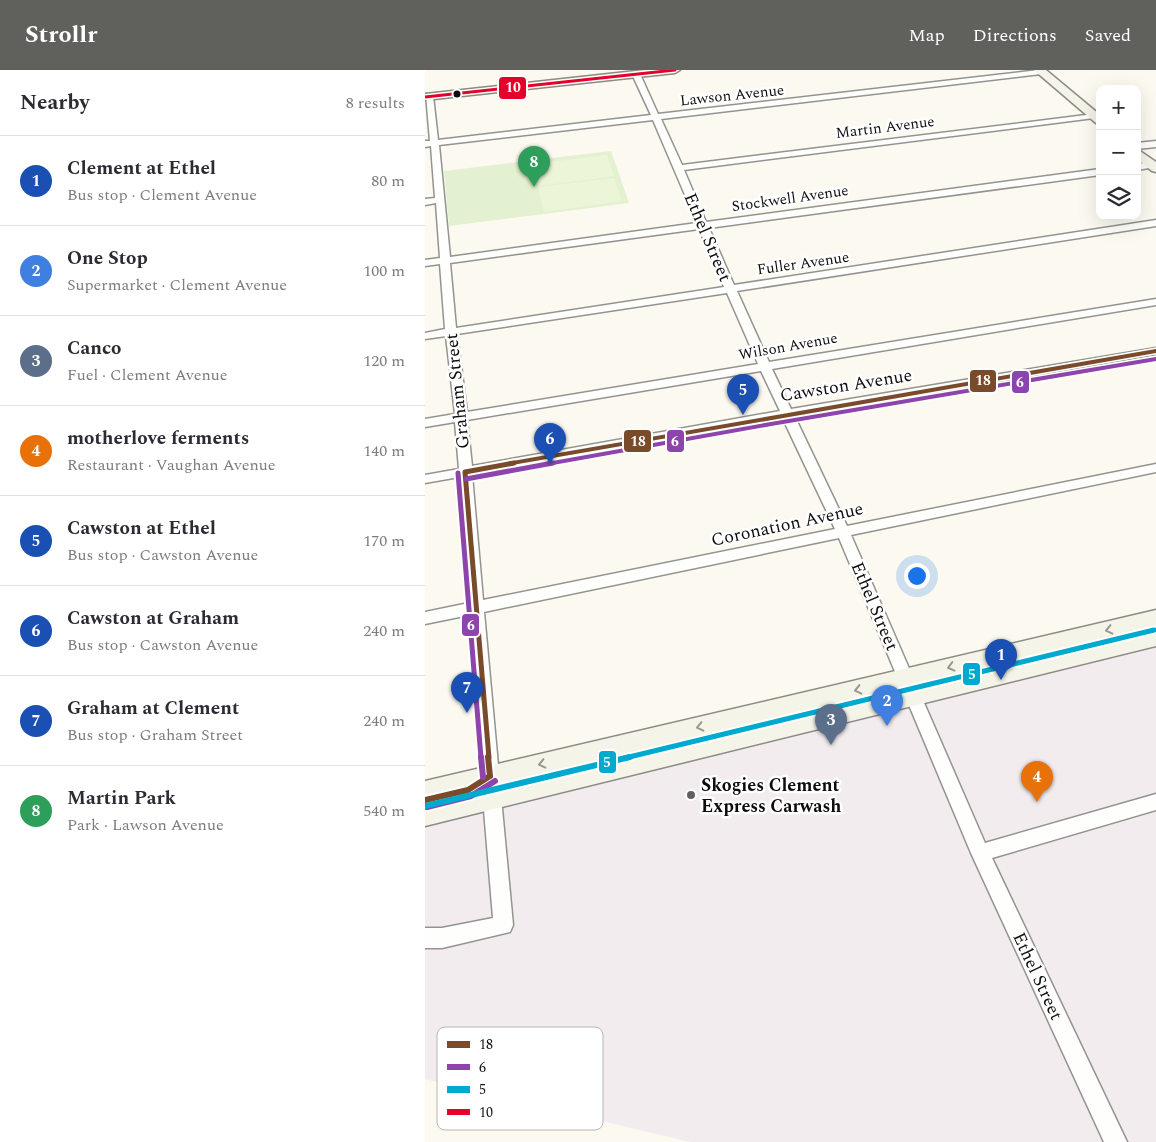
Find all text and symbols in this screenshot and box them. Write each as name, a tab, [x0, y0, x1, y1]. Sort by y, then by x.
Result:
text: Strollr	[25, 17, 97, 53]
text: Map	[909, 22, 945, 49]
text: Directions	[973, 22, 1057, 49]
text: Saved	[1085, 22, 1131, 49]
line badge: 10	[498, 76, 527, 100]
text: 10	[505, 77, 521, 98]
street label: Lawson Avenue	[679, 79, 785, 112]
map controls	[1096, 85, 1141, 220]
button: +	[1096, 85, 1141, 130]
text: Nearby	[20, 87, 90, 119]
unlabelled marker	[452, 89, 462, 99]
text: 8 results	[346, 91, 405, 115]
street label: Martin Avenue	[834, 110, 936, 145]
button: −	[1096, 130, 1141, 175]
pin: 8	[518, 146, 550, 187]
text: Clement at Ethel	[67, 154, 216, 183]
text: 1	[32, 169, 40, 193]
text: 80 m	[371, 169, 405, 193]
button: layers	[1096, 175, 1141, 220]
street label: Stockwell Avenue	[730, 179, 850, 218]
text: Bus stop · Clement Avenue	[67, 183, 257, 207]
street label: Ethel Street	[677, 189, 738, 286]
text: One Stop	[67, 244, 148, 273]
street label: Fuller Avenue	[756, 246, 851, 281]
text: 2	[32, 259, 40, 283]
text: 100 m	[363, 259, 405, 283]
text: Supermarket · Clement Avenue	[67, 273, 287, 297]
street label: Wilson Avenue	[737, 326, 839, 367]
street label: Graham Street	[438, 332, 477, 450]
text: Canco	[67, 334, 122, 363]
text: 3	[32, 349, 40, 373]
text: 120 m	[363, 349, 405, 373]
street label: Cawston Avenue	[778, 362, 914, 409]
text: Fuel · Clement Avenue	[67, 363, 227, 387]
line badge: 18	[969, 369, 997, 393]
text: 18	[975, 370, 991, 391]
line badge: 6	[1011, 370, 1030, 394]
text: 6	[1016, 372, 1024, 393]
pin: 5	[727, 374, 759, 415]
pin: 6	[534, 423, 566, 464]
text: motherlove ferments	[67, 424, 249, 453]
line badge: 18	[623, 429, 652, 453]
line badge: 6	[666, 429, 685, 453]
text: 18	[630, 431, 646, 452]
text: 6	[671, 431, 679, 452]
text: 4	[32, 439, 40, 463]
text: 140 m	[363, 439, 405, 463]
text: Restaurant · Vaughan Avenue	[67, 453, 275, 477]
street label: Coronation Avenue	[709, 495, 866, 554]
text: Cawston at Ethel	[67, 514, 216, 543]
text: 5	[32, 529, 40, 553]
text: 170 m	[363, 529, 405, 553]
text: Bus stop · Cawston Avenue	[67, 543, 258, 567]
street label: Ethel Street	[844, 558, 905, 655]
your location	[904, 563, 930, 589]
text: Cawston at Graham	[67, 604, 239, 633]
line badge: 6	[461, 613, 480, 637]
text: 6	[467, 615, 475, 636]
text: 6	[32, 619, 40, 643]
text: 240 m	[363, 619, 405, 643]
one-way arrow	[1105, 624, 1113, 634]
text: Bus stop · Cawston Avenue	[67, 633, 258, 657]
pin: 1	[985, 639, 1017, 680]
one-way arrow	[946, 661, 955, 672]
line badge: 5	[962, 662, 981, 686]
text: 5	[968, 664, 976, 685]
pin: 7	[451, 672, 483, 713]
one-way arrow	[853, 684, 862, 695]
pin: 2	[871, 685, 903, 726]
text: Graham at Clement	[67, 694, 239, 723]
pin: 3	[815, 704, 847, 745]
text: 7	[32, 709, 40, 733]
text: 240 m	[363, 709, 405, 733]
one-way arrow	[695, 721, 704, 732]
text: Bus stop · Graham Street	[67, 723, 243, 747]
line badge: 5	[598, 750, 617, 774]
text: 5	[603, 752, 611, 773]
one-way arrow	[537, 758, 546, 769]
pin: 4	[1021, 761, 1053, 802]
place label: Skogies Clement Express Carwash	[701, 772, 841, 820]
text: Martin Park	[67, 784, 176, 813]
marker: Skogies Clement Express Carwash	[685, 789, 697, 801]
text: 8	[32, 799, 40, 823]
text: 540 m	[363, 799, 405, 823]
text: Park · Lawson Avenue	[67, 813, 224, 837]
street label: Ethel Street	[1005, 928, 1070, 1025]
legend	[437, 1027, 603, 1130]
text: 18	[479, 1034, 493, 1055]
text: 6	[479, 1057, 486, 1078]
text: 5	[479, 1079, 486, 1100]
text: 10	[479, 1102, 493, 1123]

